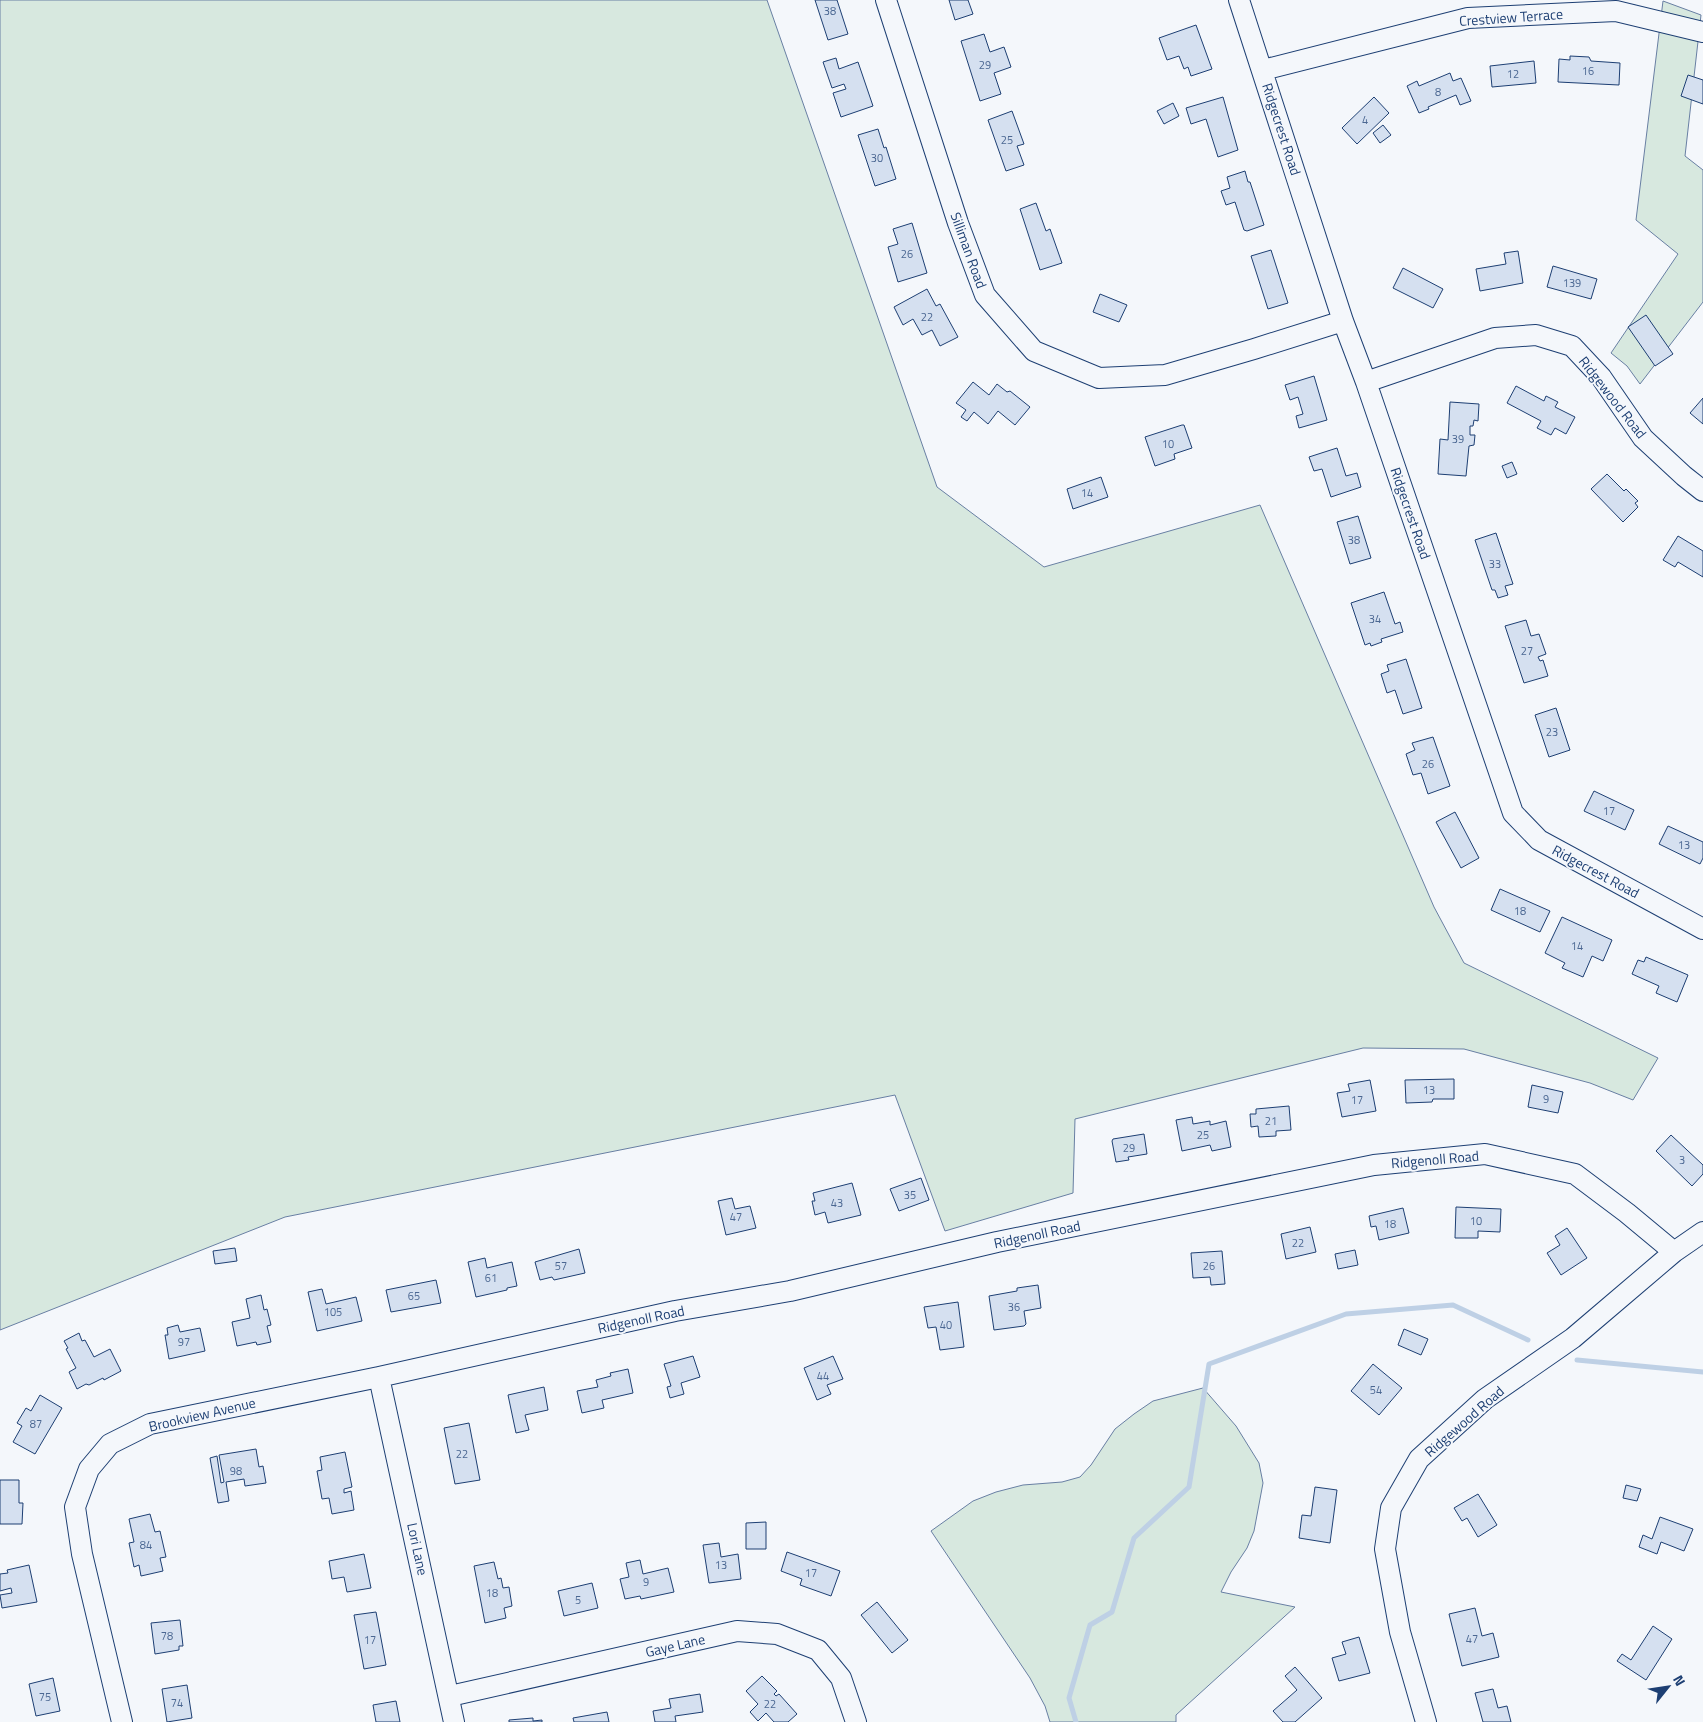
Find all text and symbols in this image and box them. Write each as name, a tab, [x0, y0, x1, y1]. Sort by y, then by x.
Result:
house number: 38	[824, 3, 836, 19]
street label: Crestview Terrace	[1458, 3, 1564, 31]
house number: 29	[979, 57, 991, 73]
house number: 16	[1582, 63, 1594, 79]
house number: 12	[1507, 66, 1519, 82]
street label: Ridgecrest Road	[1257, 80, 1307, 178]
house number: 8	[1435, 84, 1441, 100]
house number: 4	[1362, 112, 1368, 128]
house number: 25	[1001, 132, 1013, 148]
house number: 30	[871, 150, 883, 166]
street label: Silliman Road	[945, 209, 993, 291]
house number: 26	[901, 246, 913, 262]
house number: 139	[1563, 275, 1581, 291]
house number: 22	[921, 309, 933, 325]
street label: Ridgewood Road	[1574, 351, 1652, 443]
house number: 39	[1452, 431, 1464, 447]
house number: 10	[1162, 436, 1174, 452]
street label: Ridgecrest Road	[1385, 464, 1437, 562]
house number: 14	[1081, 485, 1093, 501]
house number: 38	[1348, 532, 1360, 548]
house number: 33	[1489, 556, 1501, 572]
house number: 34	[1369, 611, 1381, 627]
house number: 27	[1521, 643, 1533, 659]
house number: 23	[1546, 724, 1558, 740]
house number: 26	[1422, 756, 1434, 772]
house number: 17	[1603, 803, 1615, 819]
house number: 13	[1678, 837, 1690, 853]
street label: Ridgecrest Road	[1549, 839, 1643, 903]
house number: 18	[1514, 903, 1526, 919]
house number: 14	[1571, 938, 1583, 954]
house number: 13	[1423, 1082, 1435, 1098]
house number: 9	[1543, 1091, 1549, 1107]
house number: 17	[1351, 1092, 1363, 1108]
house number: 21	[1265, 1113, 1277, 1129]
house number: 25	[1197, 1127, 1209, 1143]
house number: 29	[1123, 1140, 1135, 1156]
street label: Ridgenoll Road	[1390, 1145, 1480, 1173]
house number: 3	[1679, 1152, 1685, 1168]
house number: 35	[904, 1187, 916, 1203]
house number: 43	[831, 1195, 843, 1211]
house number: 47	[730, 1209, 742, 1225]
house number: 10	[1470, 1213, 1482, 1229]
street label: Ridgenoll Road	[992, 1215, 1082, 1253]
house number: 18	[1384, 1216, 1396, 1232]
house number: 22	[1292, 1235, 1304, 1251]
house number: 57	[555, 1258, 567, 1274]
house number: 26	[1203, 1258, 1215, 1274]
house number: 61	[485, 1270, 497, 1286]
house number: 65	[408, 1288, 420, 1304]
house number: 36	[1008, 1299, 1020, 1315]
street label: Ridgenoll Road	[596, 1300, 686, 1338]
house number: 105	[324, 1304, 342, 1320]
house number: 40	[940, 1317, 952, 1333]
house number: 97	[178, 1334, 190, 1350]
house number: 44	[817, 1368, 829, 1384]
street label: Ridgewood Road	[1420, 1380, 1508, 1462]
house number: 54	[1370, 1382, 1382, 1398]
street label: Brookview Avenue	[146, 1391, 258, 1437]
house number: 87	[30, 1416, 42, 1432]
house number: 22	[456, 1446, 468, 1462]
house number: 98	[230, 1463, 242, 1479]
street label: Lori Lane	[402, 1521, 434, 1577]
house number: 84	[140, 1537, 152, 1553]
house number: 13	[715, 1557, 727, 1573]
house number: 17	[805, 1565, 817, 1581]
house number: 9	[643, 1574, 649, 1590]
house number: 18	[486, 1585, 498, 1601]
house number: 5	[575, 1592, 581, 1608]
house number: 78	[161, 1628, 173, 1644]
street label: Gaye Lane	[643, 1628, 707, 1662]
house number: 47	[1466, 1631, 1478, 1647]
house number: 17	[364, 1632, 376, 1648]
north arrow	[1643, 1662, 1693, 1712]
text: N	[1668, 1671, 1691, 1690]
house number: 75	[39, 1689, 51, 1705]
house number: 74	[171, 1695, 183, 1711]
house number: 22	[764, 1696, 776, 1712]

